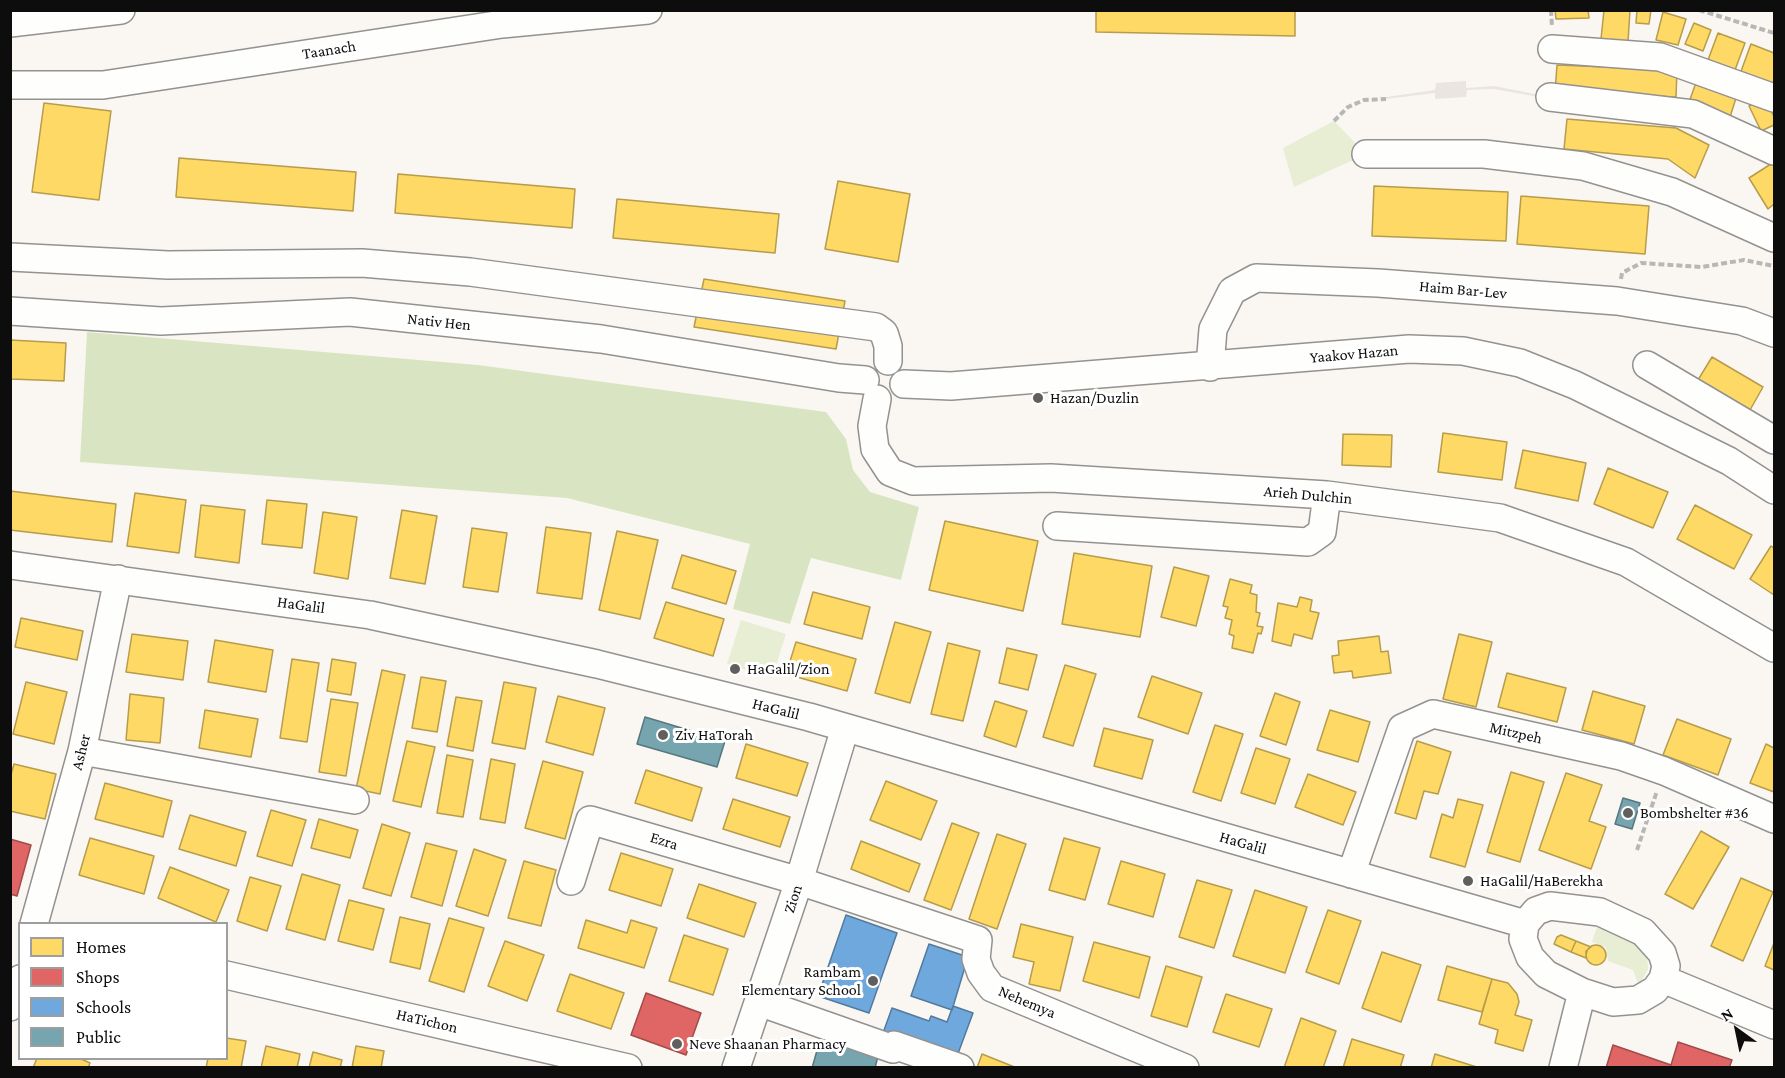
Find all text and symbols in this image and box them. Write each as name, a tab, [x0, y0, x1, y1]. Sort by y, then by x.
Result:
street label: Taanach	[301, 36, 357, 64]
street label: Haim Bar-Lev	[1418, 277, 1508, 303]
street label: Nativ Hen	[406, 309, 472, 335]
street label: Yaakov Hazan	[1309, 341, 1399, 367]
place label: Hazan/Duzlin	[1050, 388, 1139, 408]
marker: Hazan/Duzlin	[1031, 391, 1045, 405]
street label: Arieh Dulchin	[1263, 482, 1353, 508]
street label: HaGalil	[276, 592, 326, 618]
place label: HaGalil/Zion	[747, 659, 829, 679]
marker: HaGalil/Zion	[728, 662, 742, 676]
street label: HaGalil	[750, 694, 802, 724]
street label: Mitzpeh	[1488, 718, 1544, 748]
place label: Ziv HaTorah	[675, 725, 753, 745]
marker: Ziv HaTorah	[656, 728, 670, 742]
street label: Asher	[67, 732, 95, 772]
place label: Bombshelter #36	[1640, 803, 1749, 823]
marker: Bombshelter #36	[1621, 806, 1635, 820]
street label: HaGalil	[1217, 827, 1269, 859]
street label: Ezra	[648, 828, 680, 854]
place label: HaGalil/HaBerekha	[1480, 871, 1603, 891]
marker: HaGalil/HaBerekha	[1461, 874, 1475, 888]
street label: Zion	[779, 882, 807, 916]
legend	[18, 922, 228, 1060]
text: Homes	[76, 937, 126, 957]
place label: Rambam Elementary School	[741, 962, 861, 1000]
text: Shops	[76, 967, 120, 987]
marker: Rambam Elementary School	[866, 974, 880, 988]
street label: Nehemya	[995, 981, 1059, 1023]
text: Schools	[76, 997, 131, 1017]
north arrow	[1707, 1000, 1767, 1060]
text: N	[1718, 1004, 1736, 1025]
street label: HaTichon	[394, 1005, 460, 1037]
text: Public	[76, 1027, 121, 1047]
place label: Neve Shaanan Pharmacy	[689, 1034, 846, 1054]
marker: Neve Shaanan Pharmacy	[670, 1037, 684, 1051]

